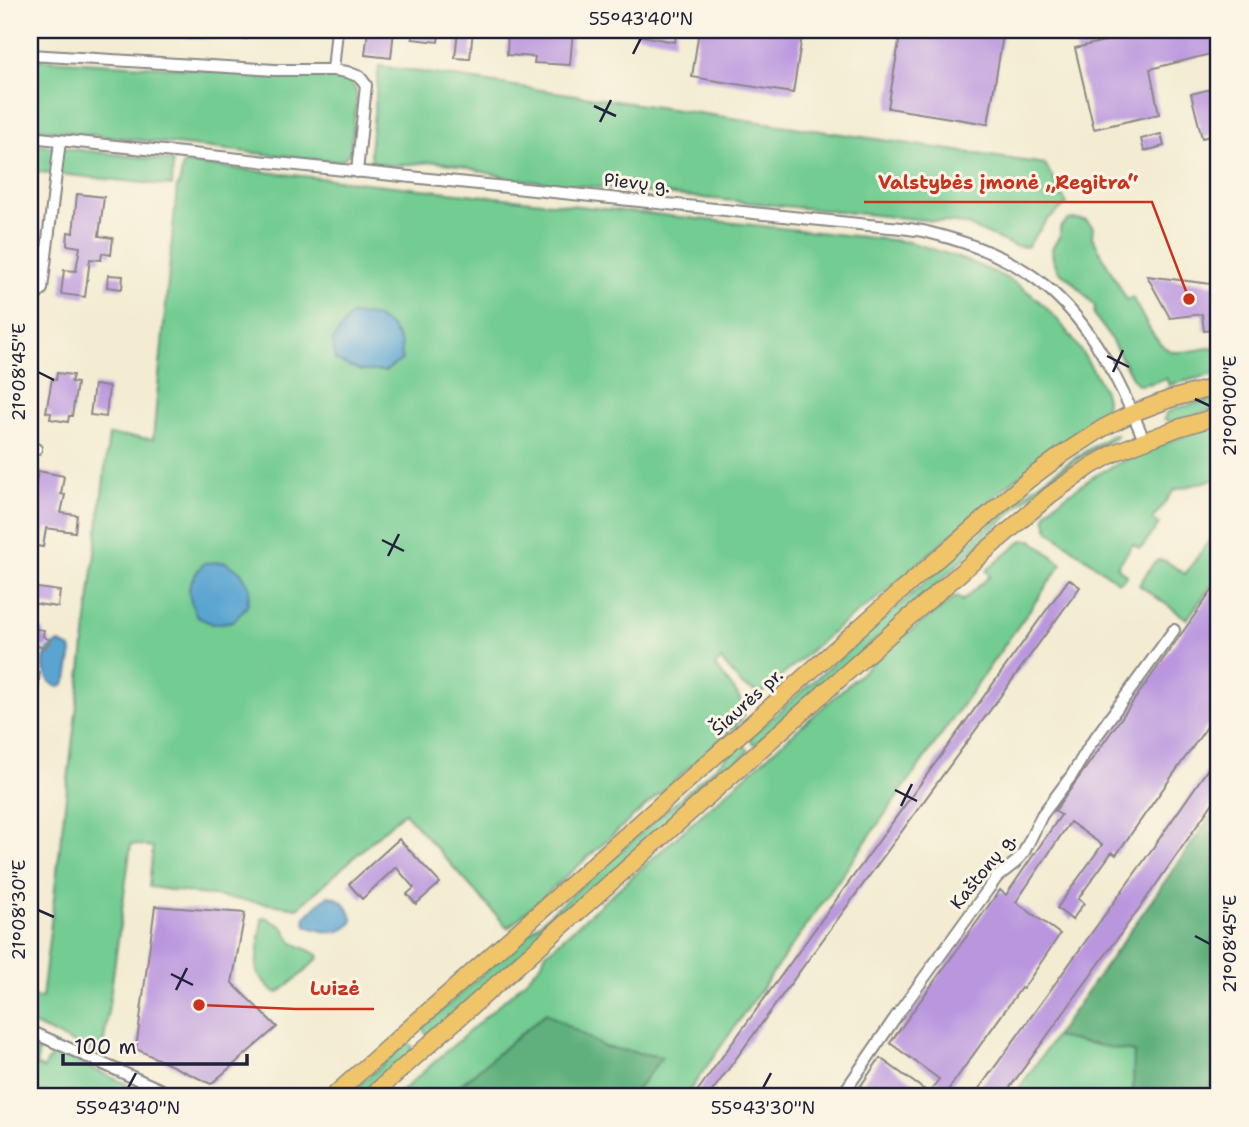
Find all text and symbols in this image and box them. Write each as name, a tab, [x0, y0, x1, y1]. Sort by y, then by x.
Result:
text: 55°43'40"N	[589, 7, 693, 31]
callout: Valstybės įmonė „Regitra“	[864, 162, 1152, 202]
street label: Pievų g.	[603, 168, 671, 198]
text: Valstybės įmonė „Regitra“	[878, 170, 1139, 195]
text: 21°08'45"E	[7, 323, 31, 421]
text: 21°09'00"E	[1218, 356, 1242, 456]
street label: Šiaurės pr.	[706, 663, 788, 741]
street label: Kaštonų g.	[945, 828, 1021, 914]
text: 21°08'30"E	[7, 860, 31, 960]
text: 21°08'45"E	[1218, 895, 1242, 993]
callout: Luizė	[296, 969, 374, 1009]
text: Luizė	[310, 976, 360, 1001]
scale bar	[63, 1022, 247, 1066]
text: 100 m	[74, 1033, 137, 1061]
text: 55°43'40"N	[76, 1096, 180, 1120]
text: 55°43'30"N	[711, 1096, 815, 1120]

